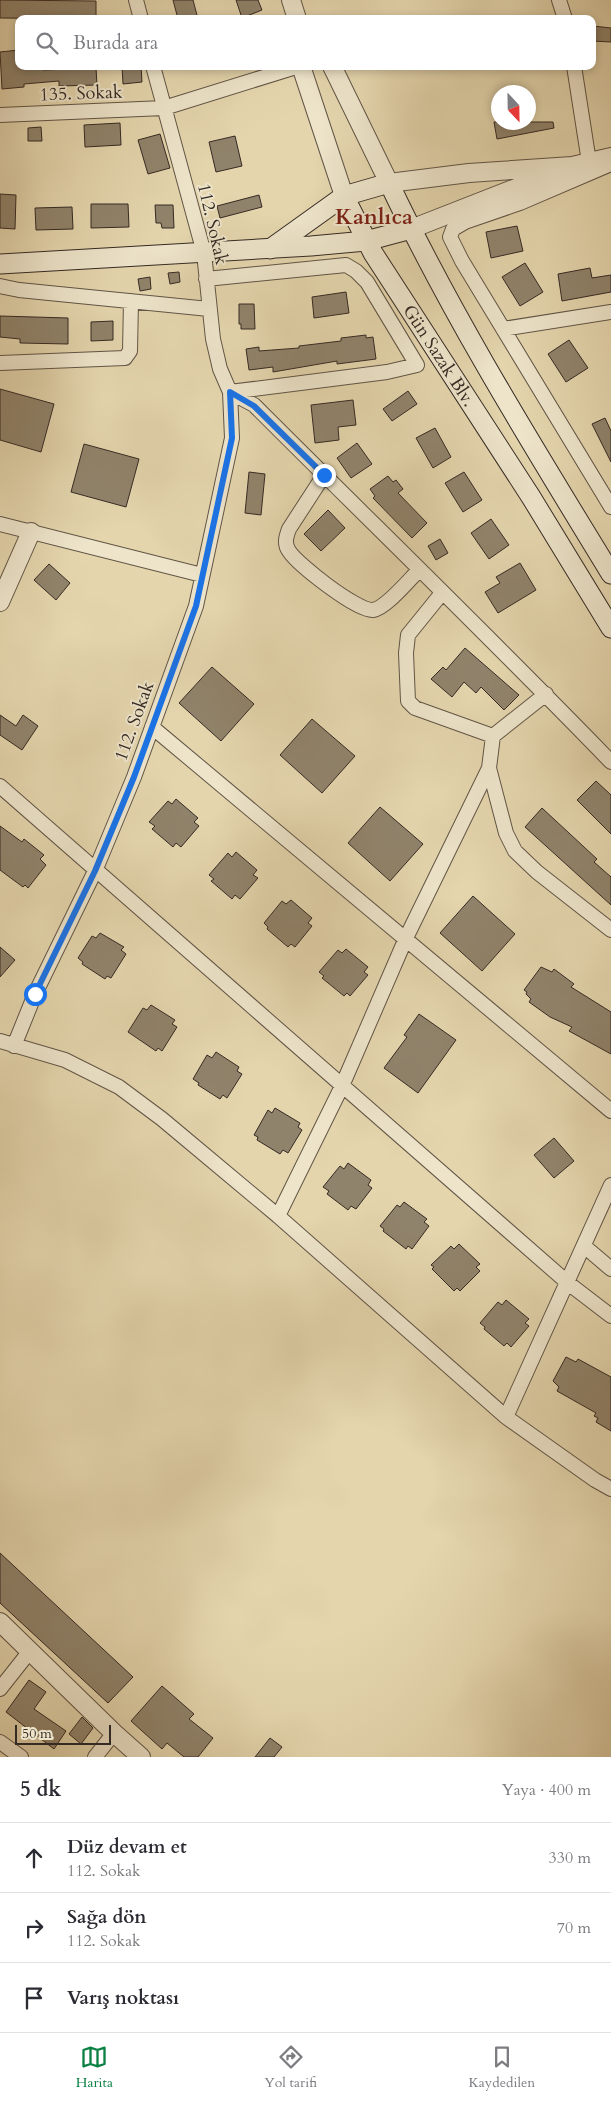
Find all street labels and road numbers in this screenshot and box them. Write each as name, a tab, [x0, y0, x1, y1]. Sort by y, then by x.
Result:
street label: 135. Sokak	[39, 80, 123, 107]
street label: 112. Sokak	[191, 181, 234, 268]
street label: Gün Sazak Blv.	[397, 300, 481, 412]
street label: 112. Sokak	[109, 678, 161, 764]

